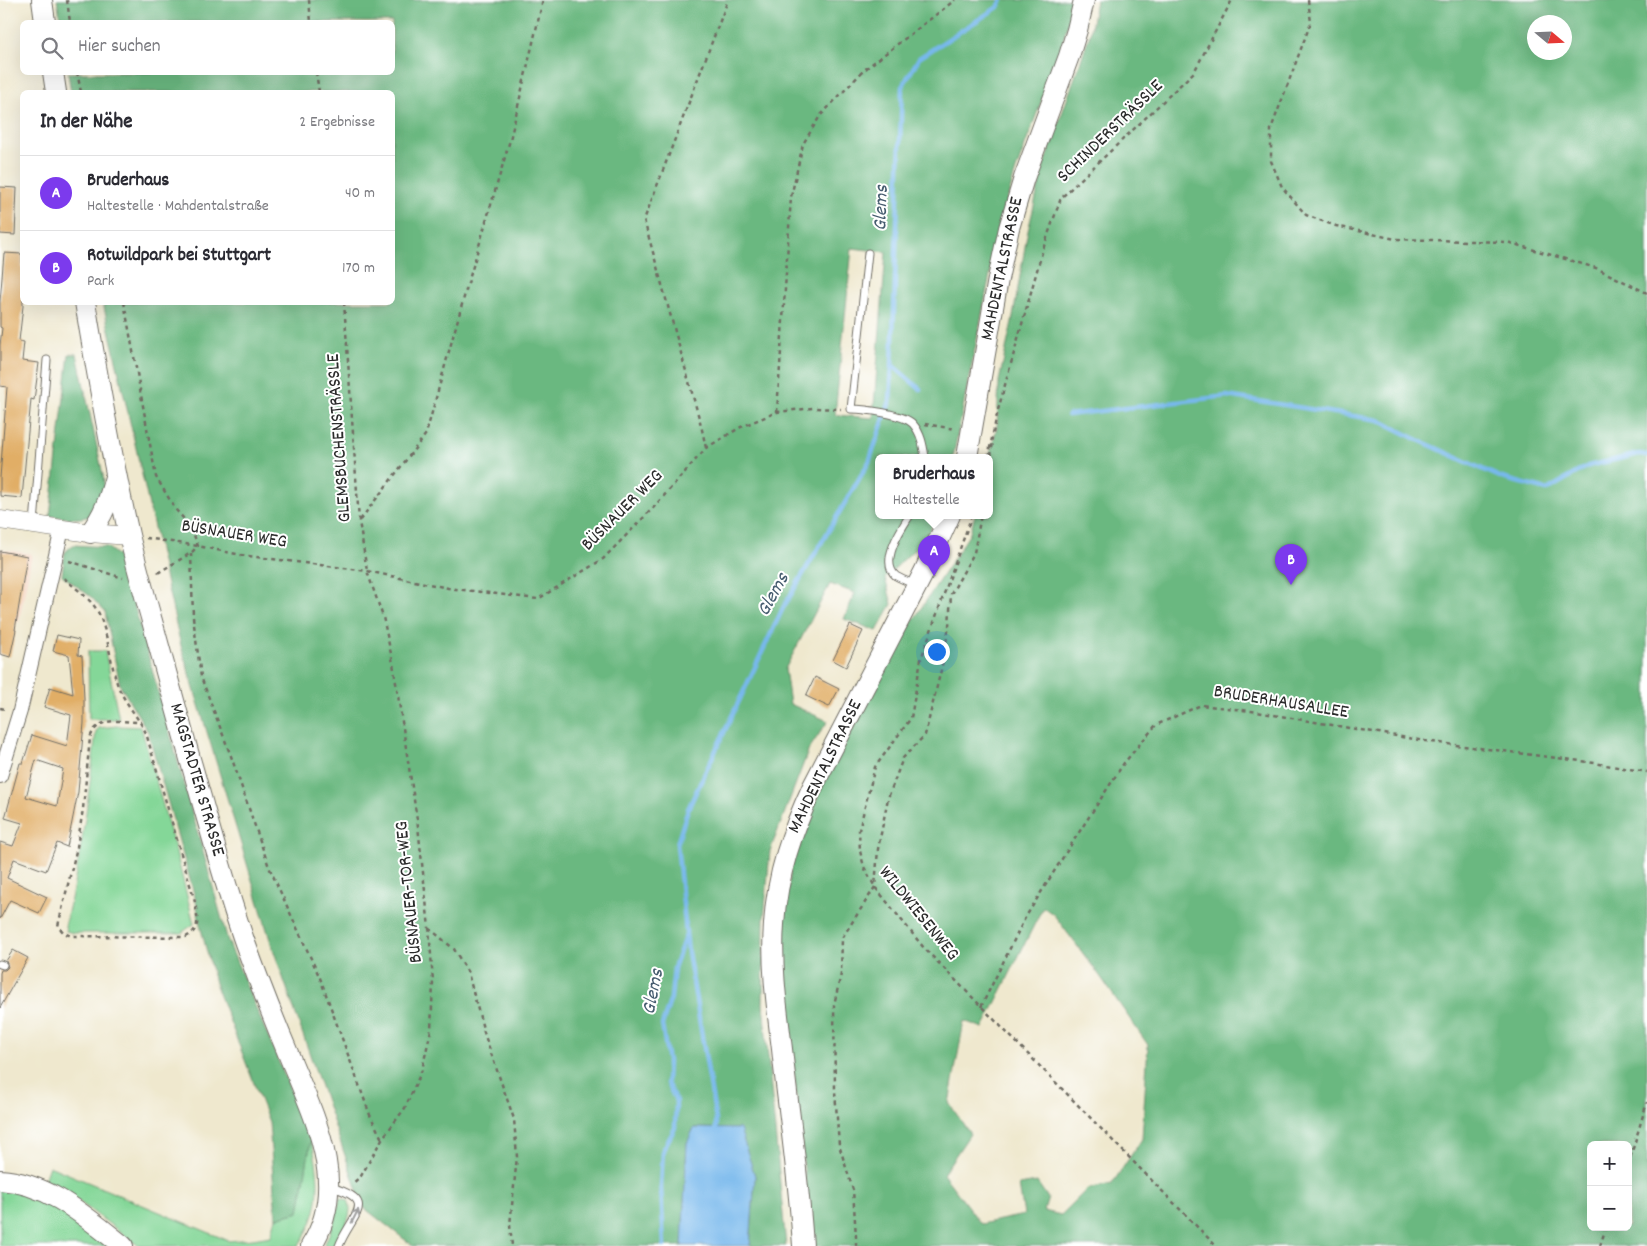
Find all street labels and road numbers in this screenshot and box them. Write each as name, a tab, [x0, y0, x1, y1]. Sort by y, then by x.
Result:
street label: SCHINDERSTRÄSSLE	[1052, 74, 1171, 190]
street label: MAHDENTALSTRASSE	[975, 195, 1031, 343]
street label: GLEMSBUCHENSTRÄSSLE	[321, 352, 359, 523]
street label: BÜSNAUER WEG	[576, 464, 670, 558]
street label: BÜSNAUER WEG	[179, 513, 289, 557]
street label: BRUDERHAUSALLEE	[1212, 679, 1351, 727]
street label: MAHDENTALSTRASSE	[782, 695, 870, 838]
street label: MAGSTADTER STRASSE	[161, 700, 231, 860]
street label: BÜSNAUER-TOR-WEG	[389, 820, 431, 964]
street label: WILDWIESENWEG	[871, 861, 965, 967]

